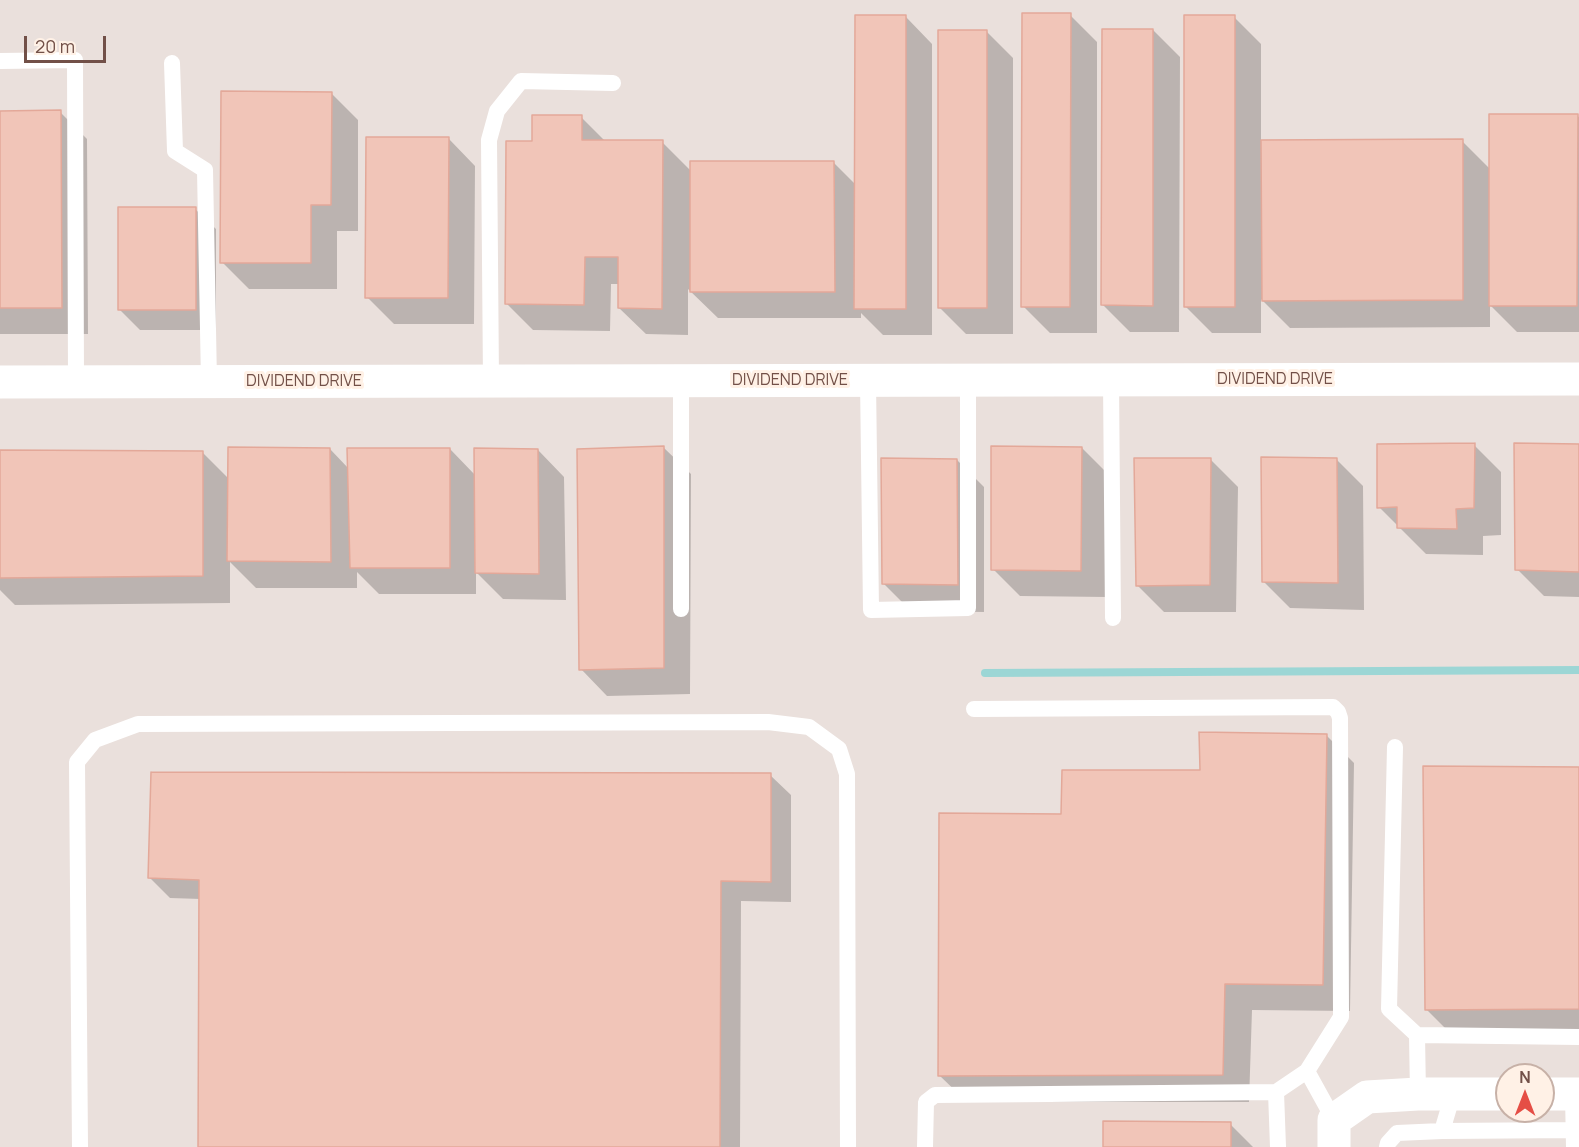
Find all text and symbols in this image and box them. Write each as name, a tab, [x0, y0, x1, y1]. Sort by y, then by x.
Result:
scale bar	[27, 24, 110, 62]
text: 20 m	[35, 34, 75, 58]
street label: DIVIDEND DRIVE	[1217, 370, 1333, 390]
street label: DIVIDEND DRIVE	[732, 371, 848, 391]
street label: DIVIDEND DRIVE	[246, 372, 362, 392]
north arrow	[1495, 1063, 1555, 1123]
text: N	[1519, 1066, 1531, 1088]

